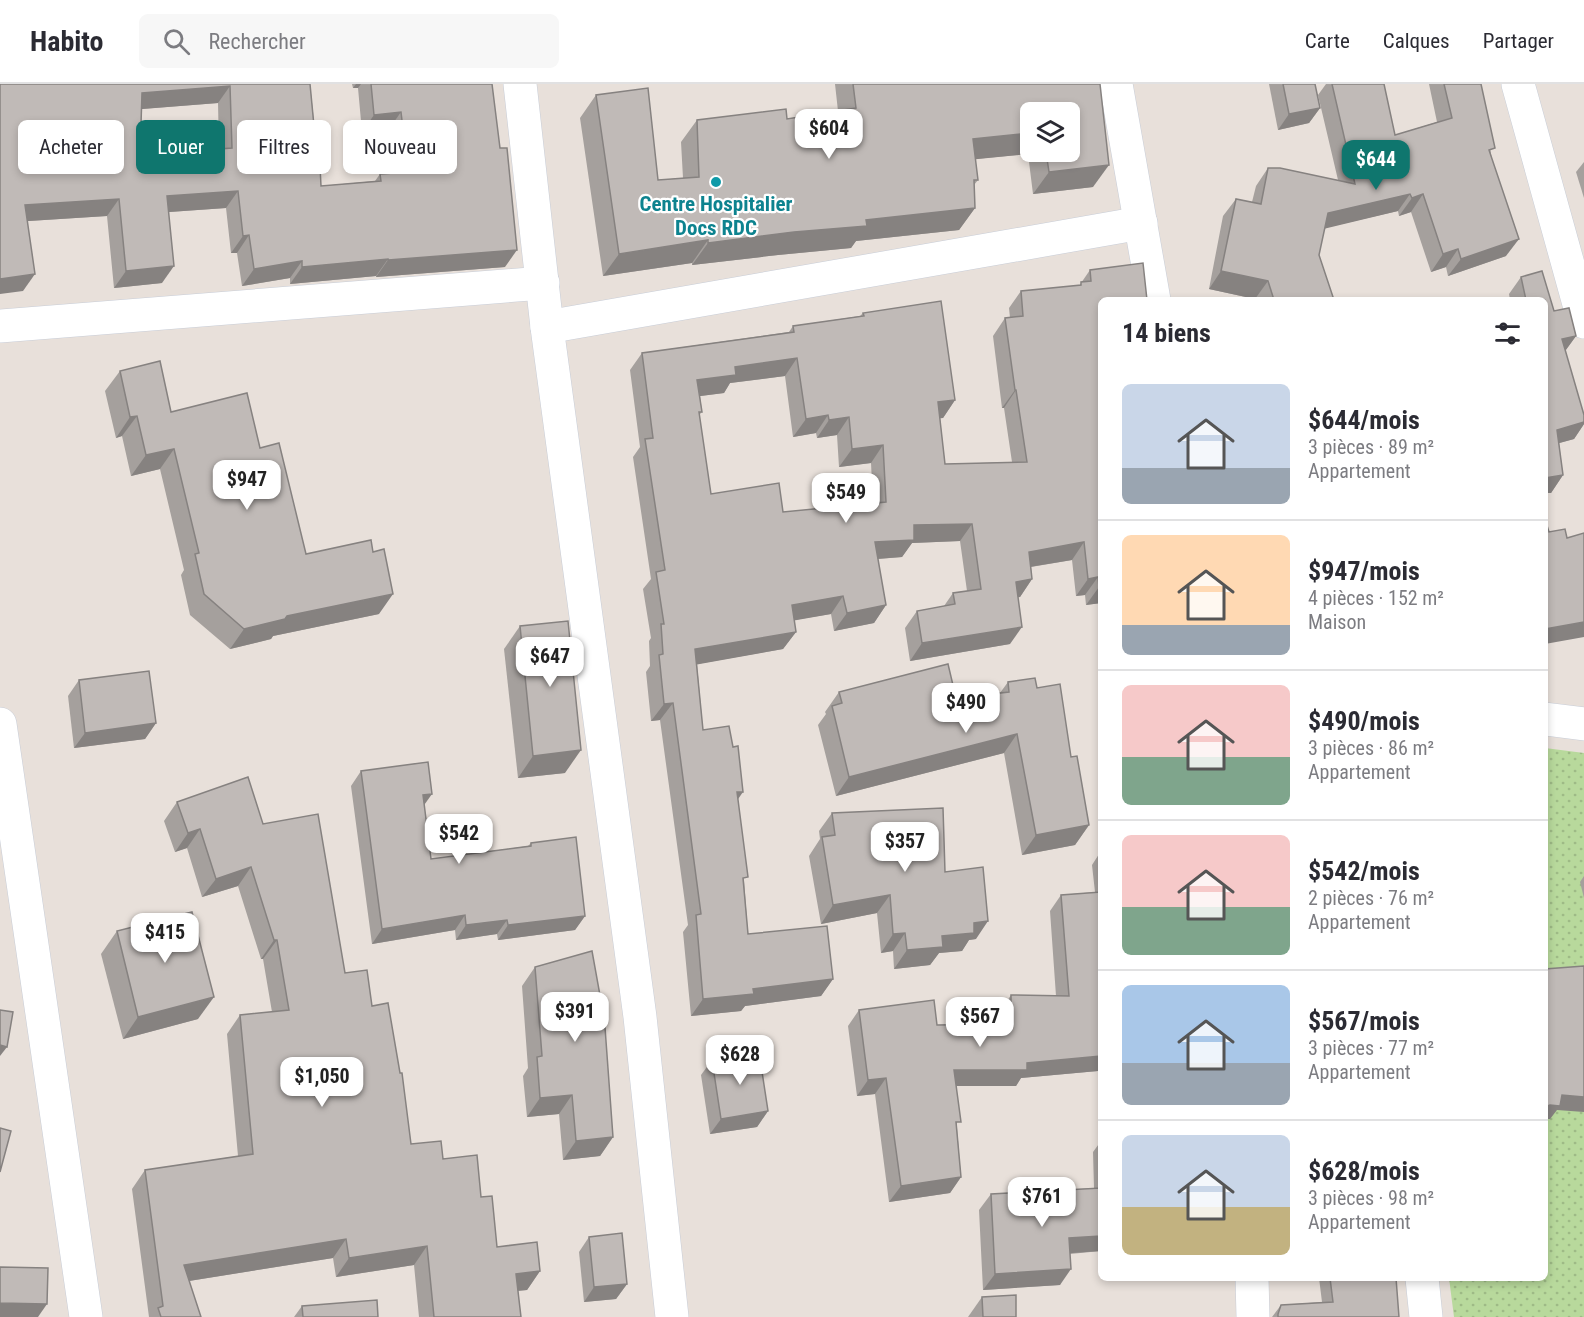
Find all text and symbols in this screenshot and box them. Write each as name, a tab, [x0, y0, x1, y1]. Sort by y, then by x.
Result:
search box	[139, 14, 559, 68]
text: Habito	[30, 25, 103, 58]
icon: search	[160, 25, 193, 58]
text: Rechercher	[208, 29, 306, 54]
text: Carte	[1305, 29, 1350, 53]
text: Calques	[1383, 29, 1450, 53]
text: Partager	[1483, 29, 1554, 53]
map controls	[1020, 102, 1080, 162]
button: layers	[1020, 102, 1080, 162]
pin: $604	[793, 109, 865, 160]
text: $604	[809, 116, 849, 140]
chip: Acheter	[18, 120, 124, 174]
chip: Louer	[136, 120, 225, 174]
chip: Filtres	[237, 120, 331, 174]
chip: Nouveau	[343, 120, 457, 174]
pin: $644	[1340, 140, 1412, 191]
text: $644	[1356, 147, 1396, 171]
marker: Centre Hospitalier Docs RDC	[709, 175, 723, 189]
place label: Centre Hospitalier Docs RDC	[640, 192, 793, 240]
icon: filters	[1491, 317, 1524, 350]
text: 14 biens	[1122, 318, 1211, 348]
text: $644/mois	[1308, 405, 1420, 435]
icon: home	[1170, 408, 1242, 480]
text: 3 pièces · 89 m²	[1308, 435, 1434, 459]
text: Appartement	[1308, 459, 1411, 483]
pin: $947	[211, 460, 283, 511]
text: $947	[227, 467, 267, 491]
pin: $549	[810, 473, 882, 524]
text: $549	[826, 480, 866, 504]
text: $947/mois	[1308, 556, 1420, 586]
icon: home	[1170, 559, 1242, 631]
text: 4 pièces · 152 m²	[1308, 586, 1444, 610]
text: Maison	[1308, 610, 1366, 634]
pin: $647	[514, 637, 586, 688]
text: $647	[530, 644, 570, 668]
pin: $490	[930, 683, 1002, 734]
text: $490	[946, 690, 986, 714]
text: $490/mois	[1308, 706, 1420, 736]
icon: home	[1170, 709, 1242, 781]
text: 3 pièces · 86 m²	[1308, 736, 1434, 760]
text: Appartement	[1308, 760, 1411, 784]
pin: $542	[423, 814, 495, 865]
text: $542	[439, 821, 479, 845]
pin: $357	[869, 822, 941, 873]
text: $357	[885, 829, 925, 853]
text: $542/mois	[1308, 856, 1420, 886]
icon: home	[1170, 859, 1242, 931]
text: 2 pièces · 76 m²	[1308, 886, 1434, 910]
text: Appartement	[1308, 910, 1411, 934]
pin: $415	[129, 913, 201, 964]
text: $415	[145, 920, 185, 944]
pin: $391	[539, 992, 611, 1043]
pin: $567	[944, 997, 1016, 1048]
text: $391	[555, 999, 595, 1023]
text: $567	[960, 1004, 1000, 1028]
text: $567/mois	[1308, 1006, 1420, 1036]
icon: home	[1170, 1009, 1242, 1081]
pin: $628	[704, 1035, 776, 1086]
text: 3 pièces · 77 m²	[1308, 1036, 1434, 1060]
text: $628	[720, 1042, 760, 1066]
pin: $1,050	[273, 1057, 371, 1108]
text: Appartement	[1308, 1060, 1411, 1084]
text: $1,050	[294, 1064, 350, 1088]
text: $628/mois	[1308, 1156, 1420, 1186]
icon: home	[1170, 1159, 1242, 1231]
pin: $761	[1006, 1177, 1078, 1228]
text: $761	[1022, 1184, 1062, 1208]
text: 3 pièces · 98 m²	[1308, 1186, 1434, 1210]
text: Appartement	[1308, 1210, 1411, 1234]

